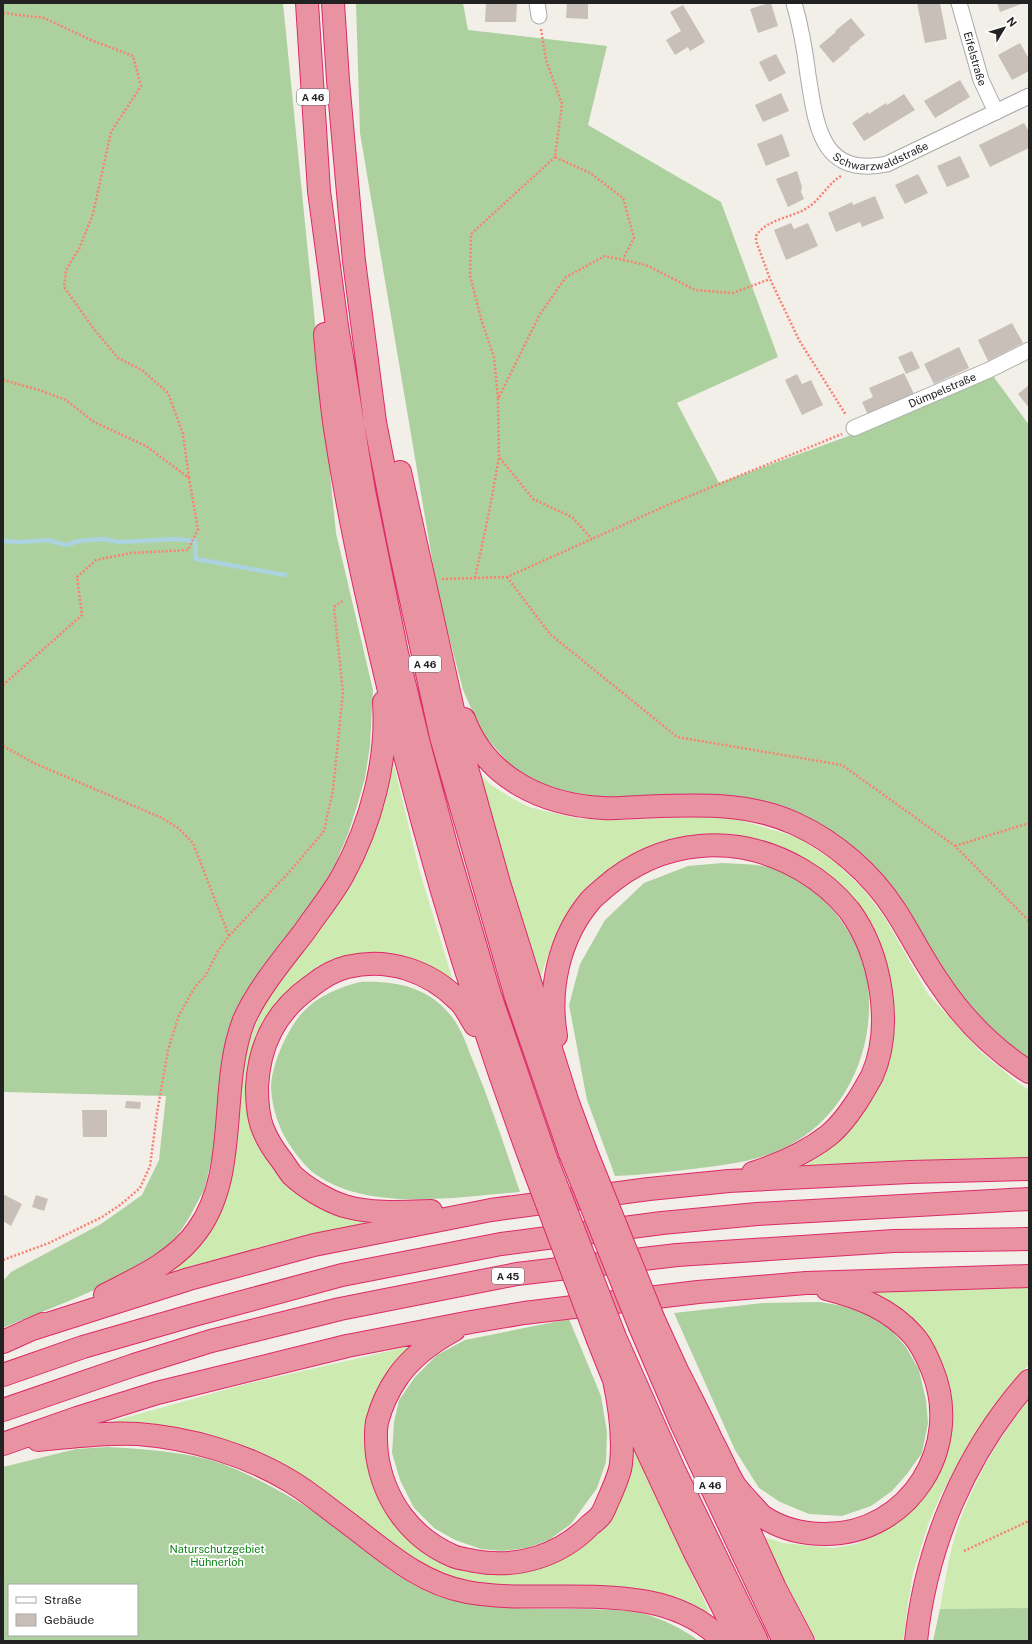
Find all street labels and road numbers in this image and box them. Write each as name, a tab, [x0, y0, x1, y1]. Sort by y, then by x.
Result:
street label: Eifelstraße	[962, 30, 989, 88]
road number: A 46	[297, 89, 329, 105]
street label: Schwarzwaldstraße	[831, 139, 930, 172]
street label: Dümpelstraße	[907, 370, 978, 410]
road number: A 46	[409, 656, 441, 672]
road number: A 45	[492, 1268, 524, 1284]
road number: A 46	[694, 1477, 726, 1493]

